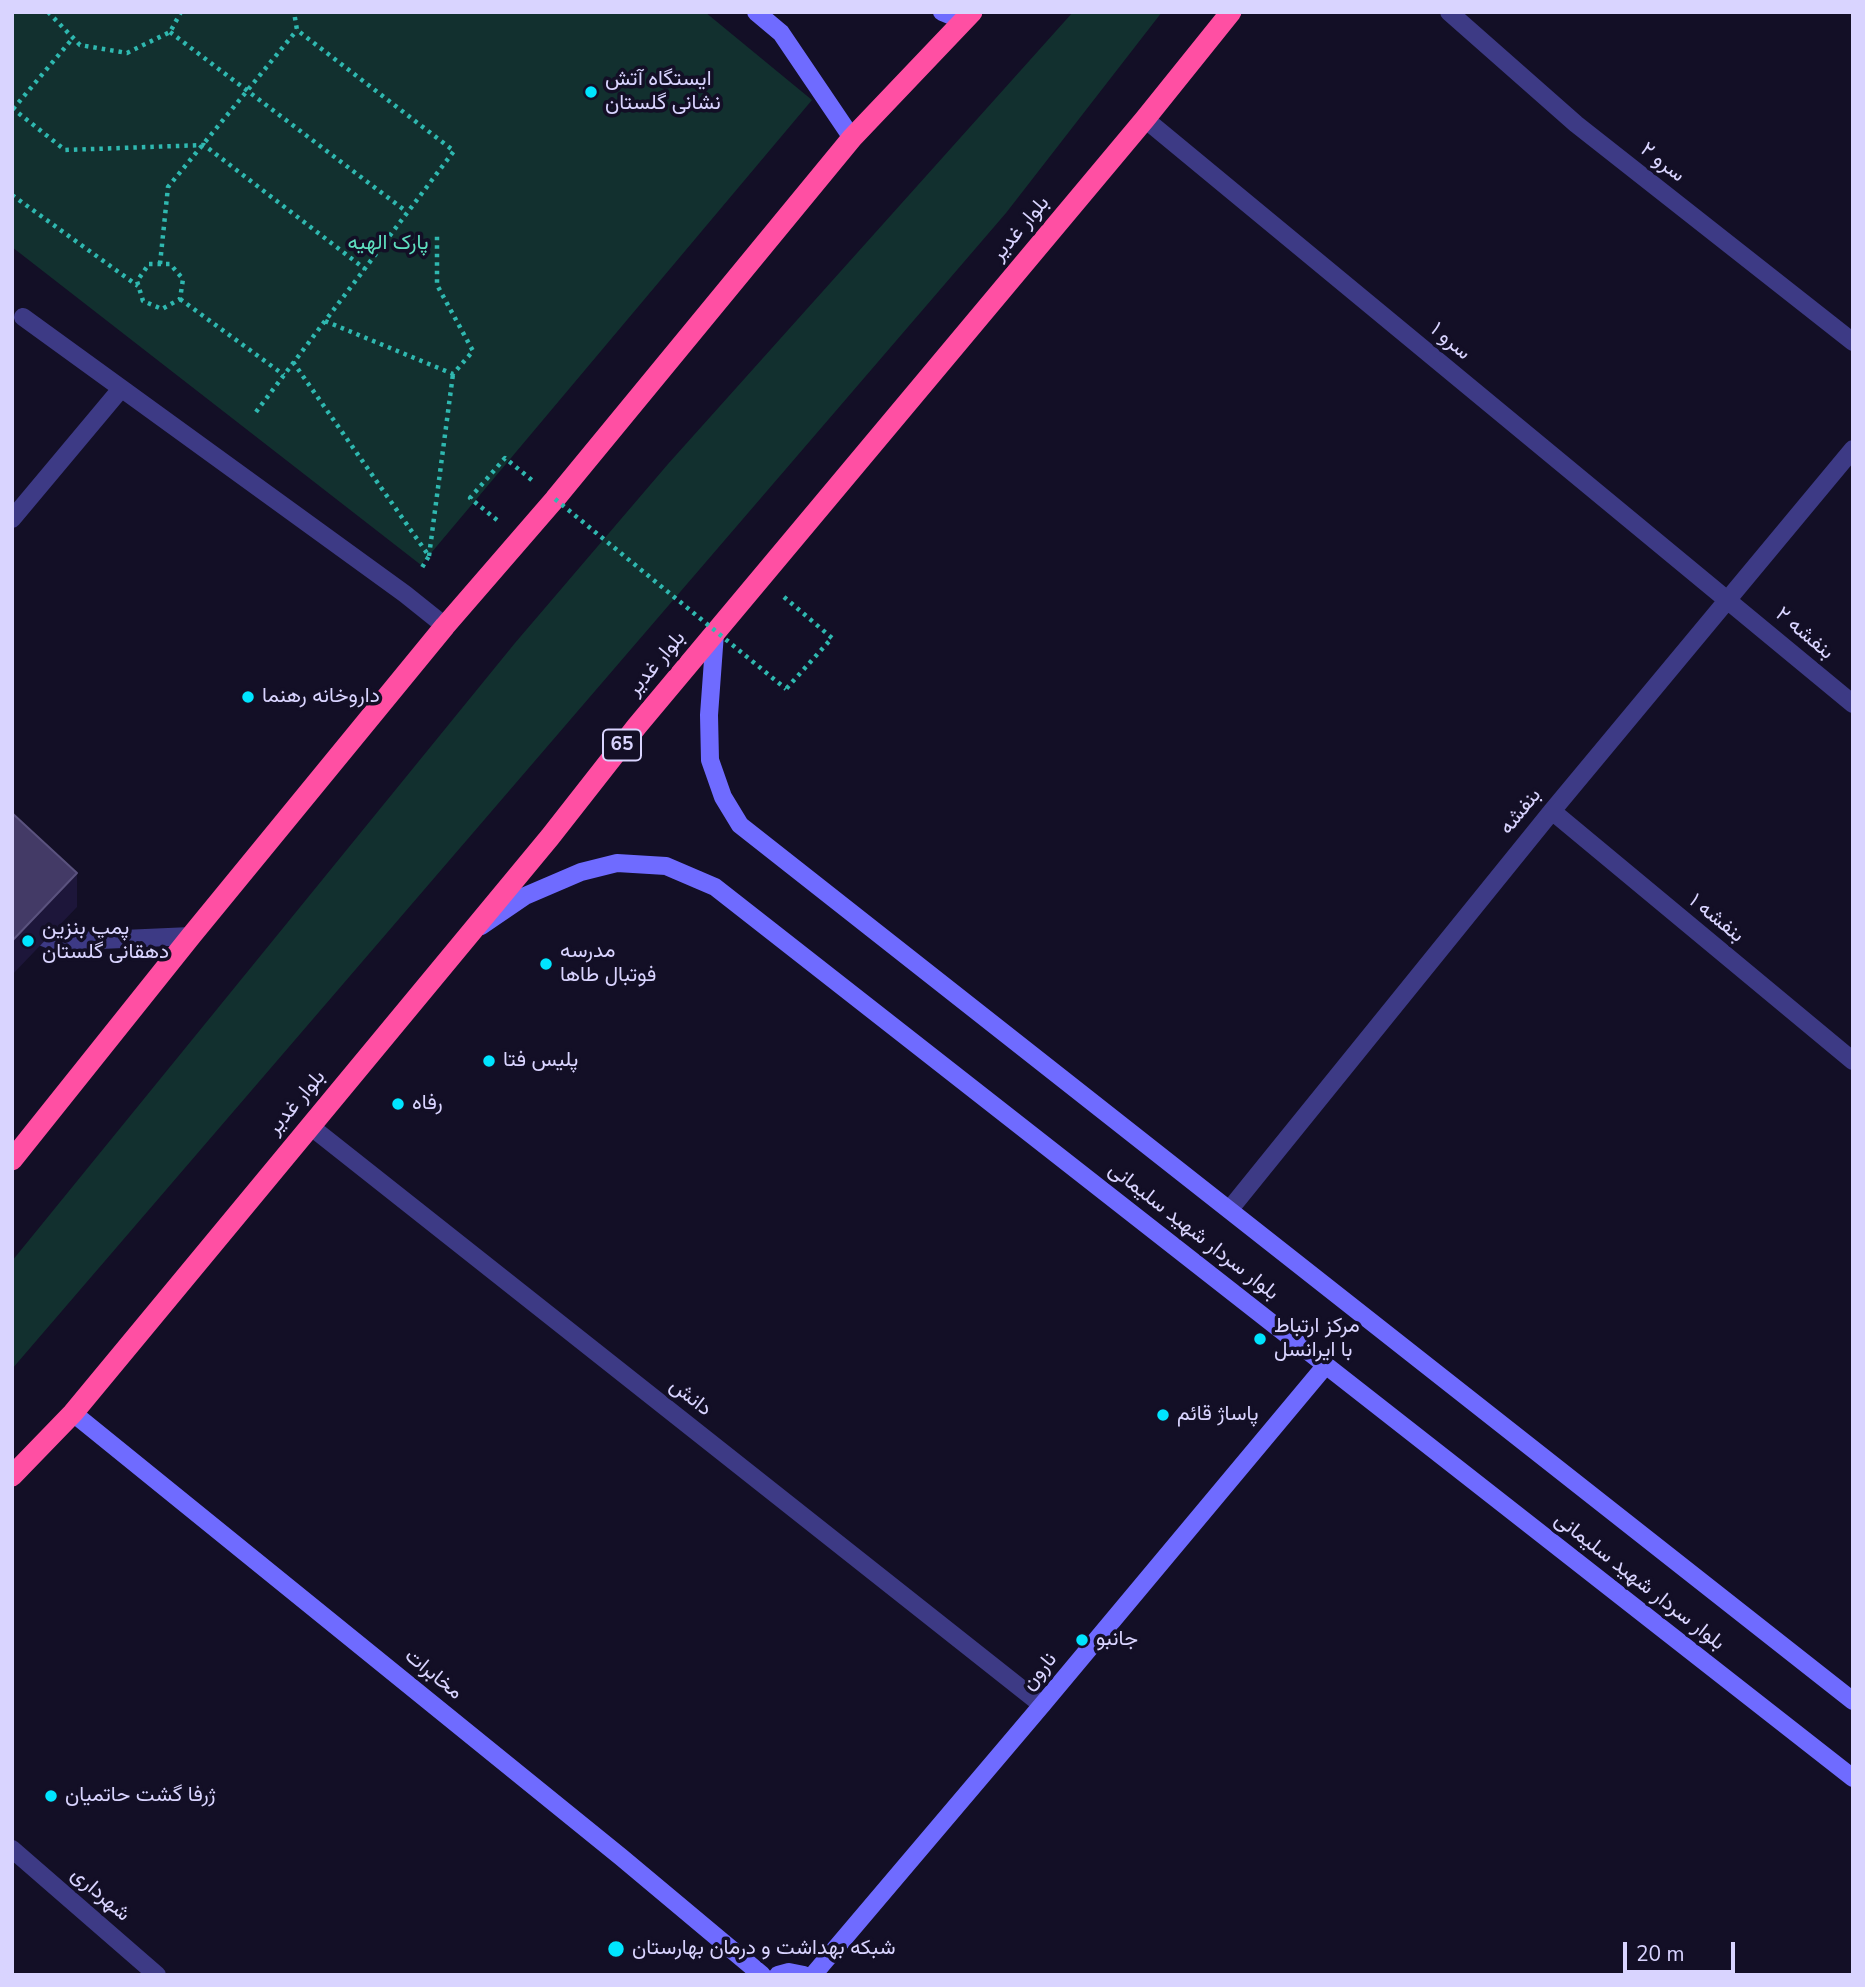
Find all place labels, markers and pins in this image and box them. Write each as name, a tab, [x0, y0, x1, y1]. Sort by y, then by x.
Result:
place label: ایستگاه آتش نشانی گلستان	[605, 67, 721, 117]
marker: ایستگاه آتش نشانی گلستان	[583, 84, 599, 100]
place label: داروخانه رهنما	[262, 684, 380, 710]
marker: داروخانه رهنما	[240, 689, 256, 705]
place label: پمپ بنزین دهقانی گلستان	[42, 916, 169, 966]
marker: پمپ بنزین دهقانی گلستان	[20, 933, 36, 949]
place label: مدرسه فوتبال طاها	[560, 939, 656, 989]
marker: مدرسه فوتبال طاها	[538, 956, 554, 972]
place label: پلیس فتا	[503, 1048, 578, 1074]
marker: پلیس فتا	[481, 1053, 497, 1069]
place label: رفاه	[412, 1091, 443, 1117]
marker: رفاه	[390, 1096, 406, 1112]
place label: مرکز ارتباط با ایرانسل	[1274, 1314, 1360, 1364]
marker: مرکز ارتباط با ایرانسل	[1252, 1331, 1268, 1347]
place label: پاساژ قائم	[1177, 1402, 1259, 1428]
marker: پاساژ قائم	[1155, 1407, 1171, 1423]
place label: جانبو	[1096, 1627, 1138, 1653]
marker: جانبو	[1074, 1632, 1090, 1648]
place label: ژرفا گشت حاتمیان	[65, 1783, 215, 1809]
marker: ژرفا گشت حاتمیان	[43, 1788, 59, 1804]
place label: شبکه بهداشت و درمان بهارستان	[632, 1936, 896, 1962]
marker: شبکه بهداشت و درمان بهارستان	[606, 1939, 626, 1959]

